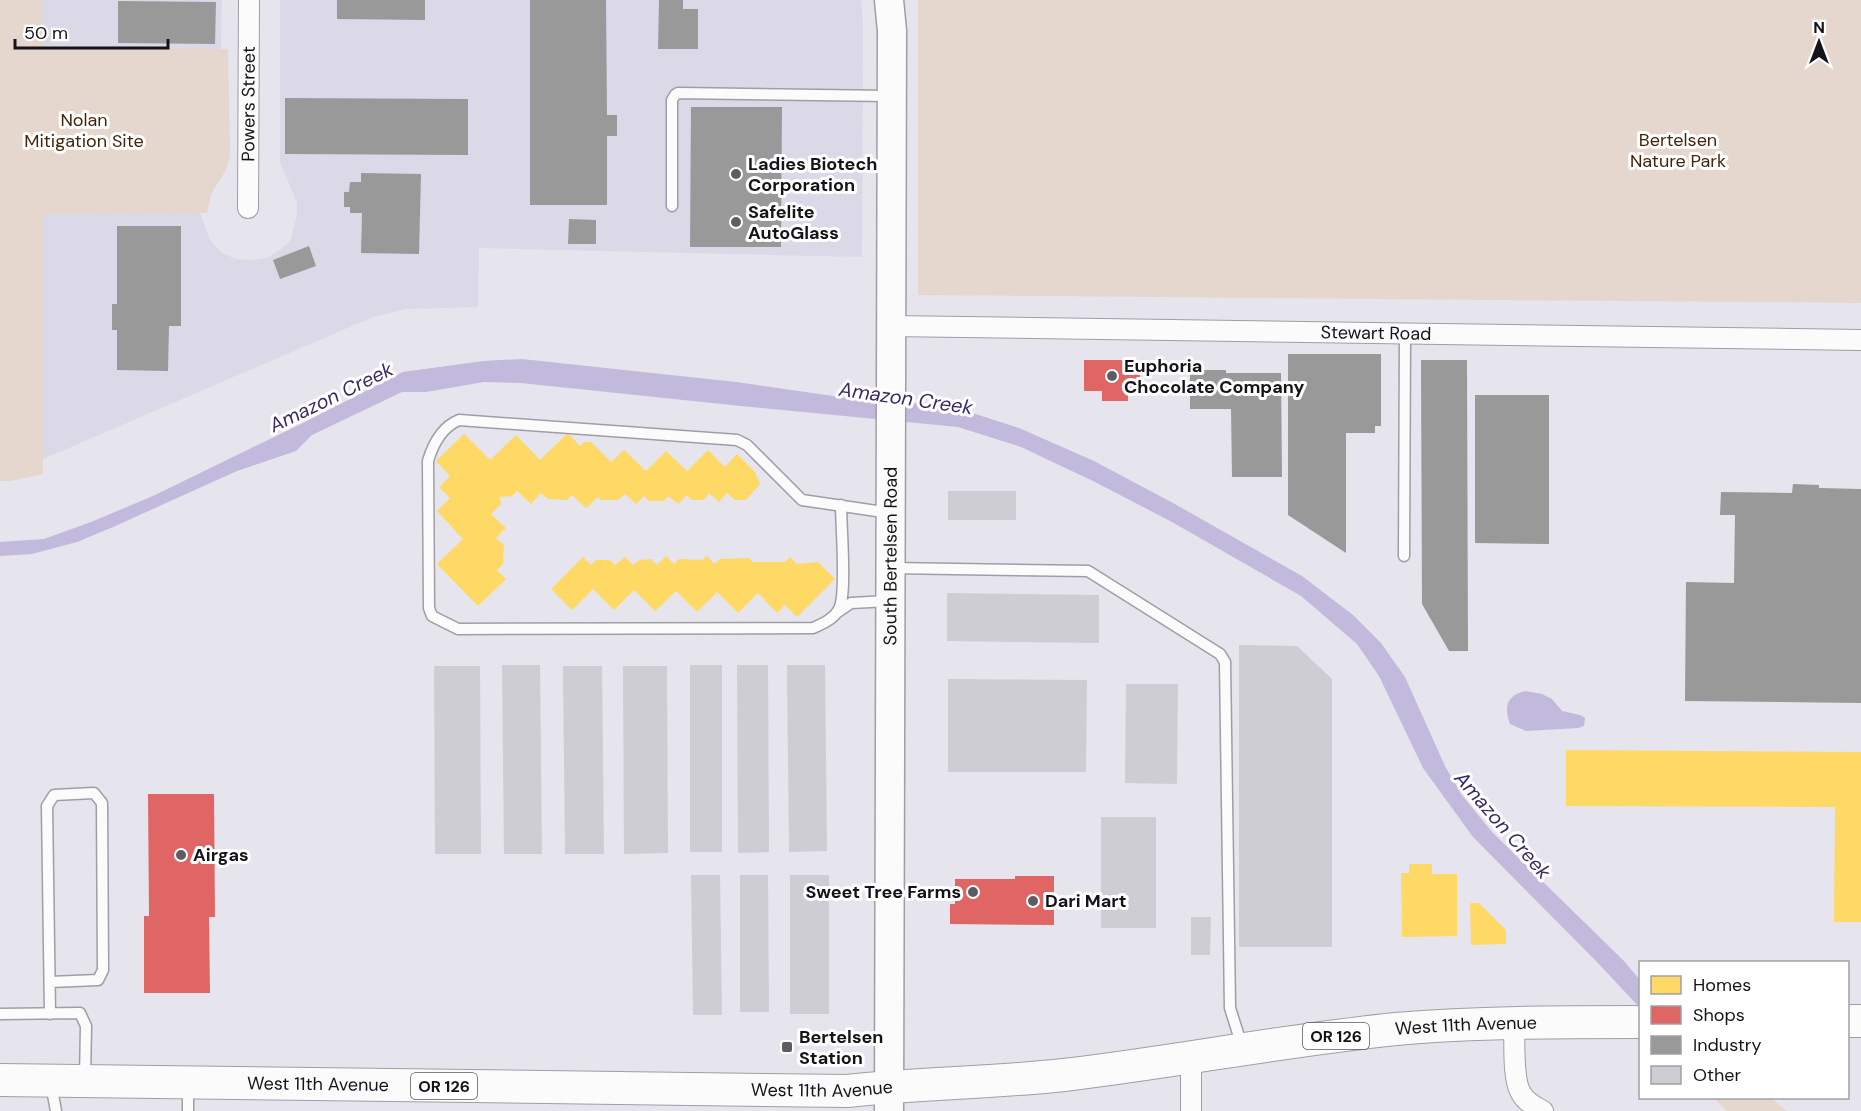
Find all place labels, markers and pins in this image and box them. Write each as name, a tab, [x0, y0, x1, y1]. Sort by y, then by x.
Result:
place label: Ladies Biotech Corporation	[748, 152, 877, 197]
marker: Ladies Biotech Corporation	[729, 167, 743, 181]
place label: Safelite AutoGlass	[748, 200, 839, 245]
marker: Safelite AutoGlass	[729, 215, 743, 229]
place label: Euphoria Chocolate Company	[1124, 354, 1304, 399]
marker: Euphoria Chocolate Company	[1105, 369, 1119, 383]
place label: Airgas	[193, 843, 249, 867]
marker: Airgas	[174, 848, 188, 862]
place label: Sweet Tree Farms	[805, 880, 961, 904]
marker: Sweet Tree Farms	[966, 885, 980, 899]
place label: Dari Mart	[1045, 889, 1126, 913]
marker: Dari Mart	[1026, 894, 1040, 908]
place label: Bertelsen Station	[799, 1025, 883, 1070]
marker: Bertelsen Station	[780, 1040, 794, 1054]

